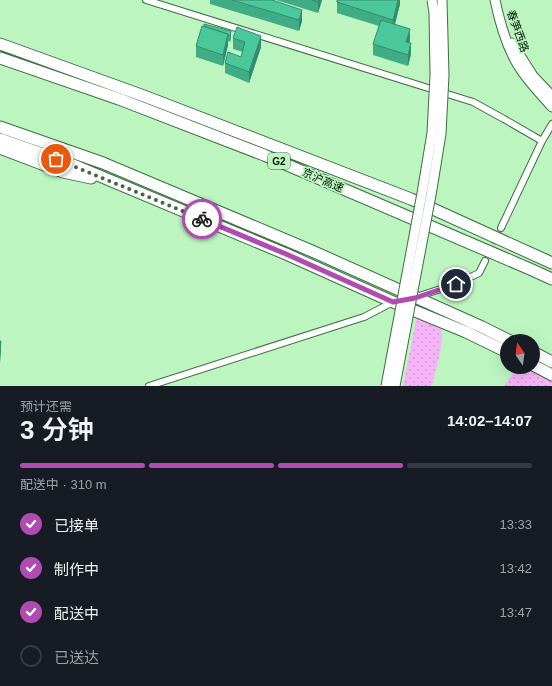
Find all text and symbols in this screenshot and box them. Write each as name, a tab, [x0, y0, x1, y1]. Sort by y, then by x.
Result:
street label: 春笋西路	[505, 8, 531, 54]
pin	[39, 142, 73, 176]
icon: bag	[45, 148, 67, 170]
road number: G2	[268, 153, 290, 169]
street label: 京沪高速	[300, 166, 346, 194]
courier	[182, 199, 222, 239]
icon: bike	[191, 208, 213, 230]
pin	[439, 267, 473, 301]
icon: home	[445, 273, 467, 295]
north arrow	[500, 334, 540, 374]
map controls	[500, 334, 540, 374]
text: 预计还需	[20, 399, 72, 414]
text: 14:02–14:07	[447, 412, 532, 429]
text: 3 分钟	[20, 415, 94, 445]
text: 配送中 · 310 m	[20, 477, 107, 492]
icon: check	[20, 513, 42, 535]
text: 已接单	[54, 517, 99, 534]
text: 13:33	[499, 517, 532, 532]
icon: check	[20, 557, 42, 579]
text: 制作中	[54, 561, 99, 578]
text: 13:42	[499, 561, 532, 576]
icon: check	[20, 601, 42, 623]
text: 配送中	[54, 605, 99, 622]
text: 13:47	[499, 605, 532, 620]
text: 已送达	[54, 649, 99, 666]

